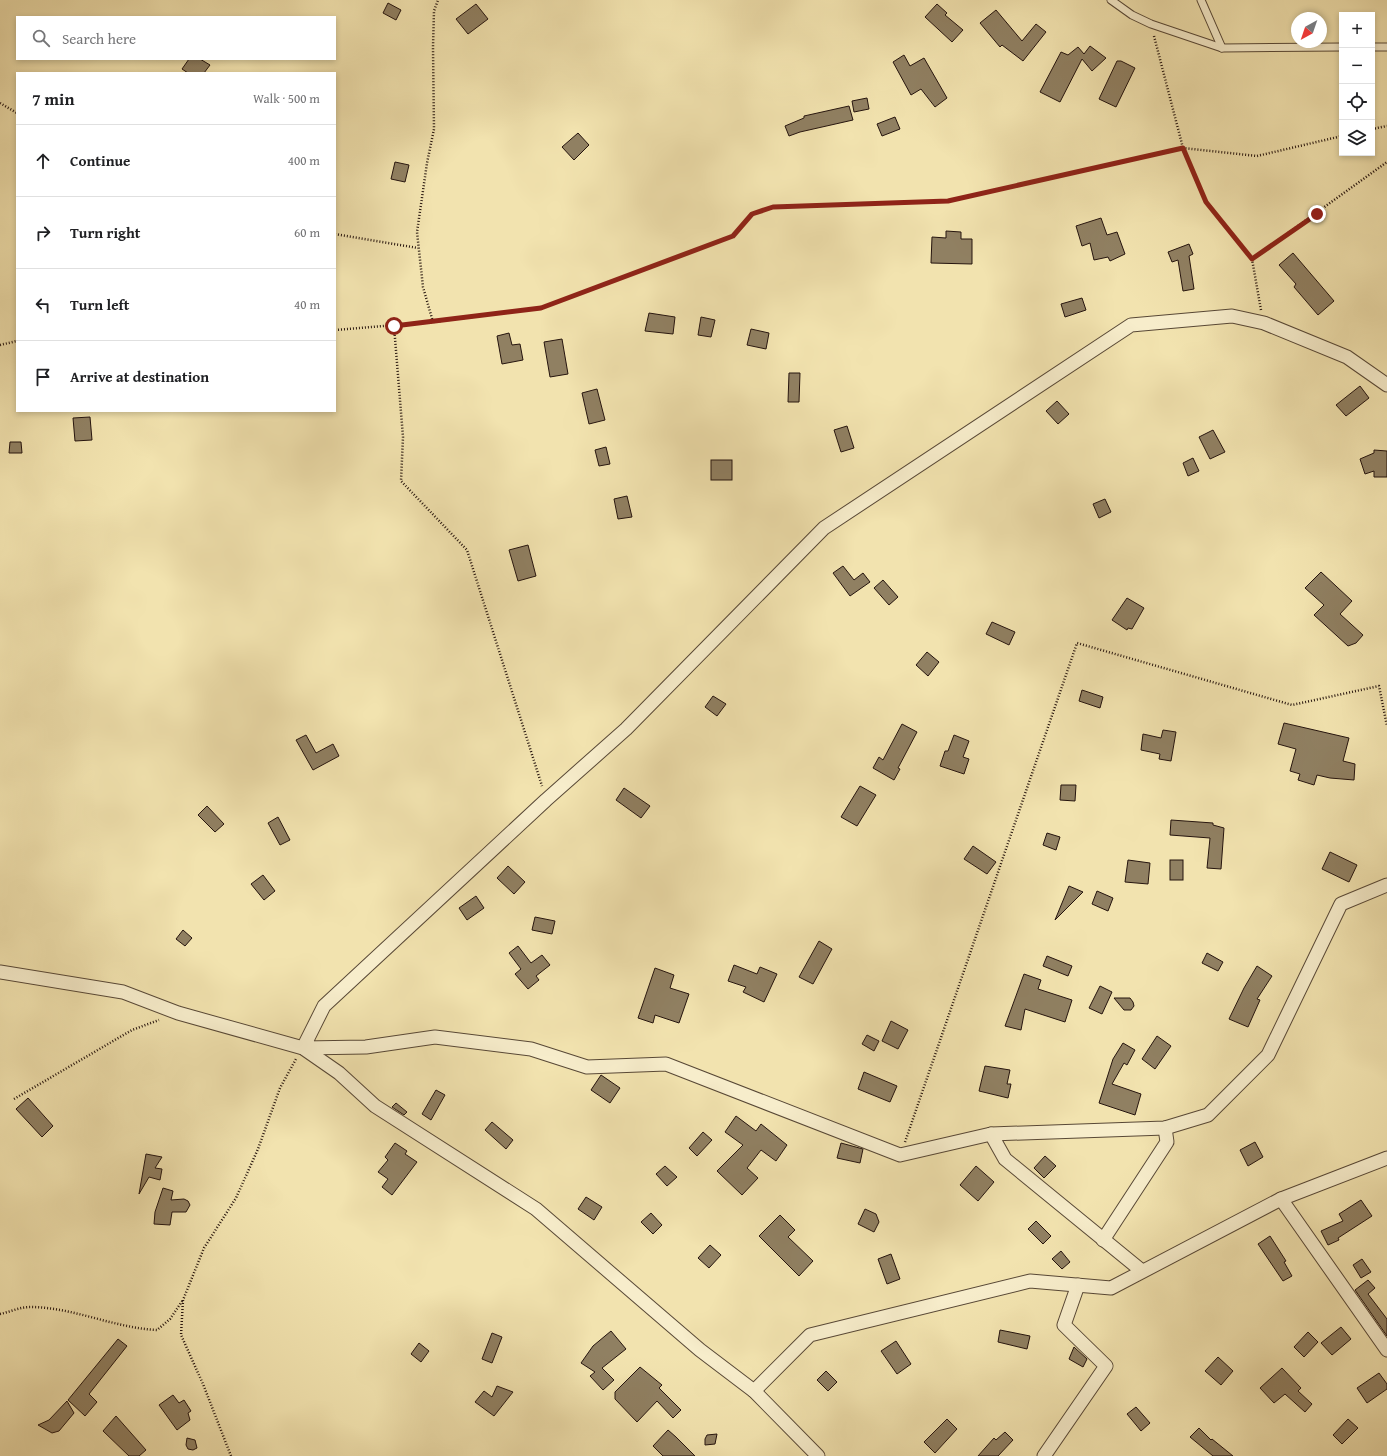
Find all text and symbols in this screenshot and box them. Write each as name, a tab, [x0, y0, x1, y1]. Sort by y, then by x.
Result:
north arrow	[1291, 12, 1327, 48]
map controls	[1339, 12, 1375, 156]
button: +	[1339, 12, 1375, 48]
search box	[16, 16, 336, 60]
icon: search	[30, 27, 52, 49]
text: Search here	[62, 28, 136, 49]
button: −	[1339, 48, 1375, 84]
button: locate	[1339, 84, 1375, 120]
text: 7 min	[32, 86, 74, 111]
text: Walk · 500 m	[253, 89, 320, 108]
button: layers	[1339, 120, 1375, 156]
icon: ahead	[32, 150, 54, 172]
text: Continue	[70, 150, 131, 171]
text: 400 m	[288, 151, 320, 170]
route end	[1308, 205, 1326, 223]
icon: right	[32, 222, 54, 244]
text: Turn right	[70, 222, 141, 243]
text: 60 m	[294, 223, 320, 242]
icon: left	[32, 294, 54, 316]
text: Turn left	[70, 294, 129, 315]
text: 40 m	[294, 295, 320, 314]
route start	[385, 317, 403, 335]
icon: arrive	[32, 366, 54, 388]
text: Arrive at destination	[70, 366, 209, 387]

